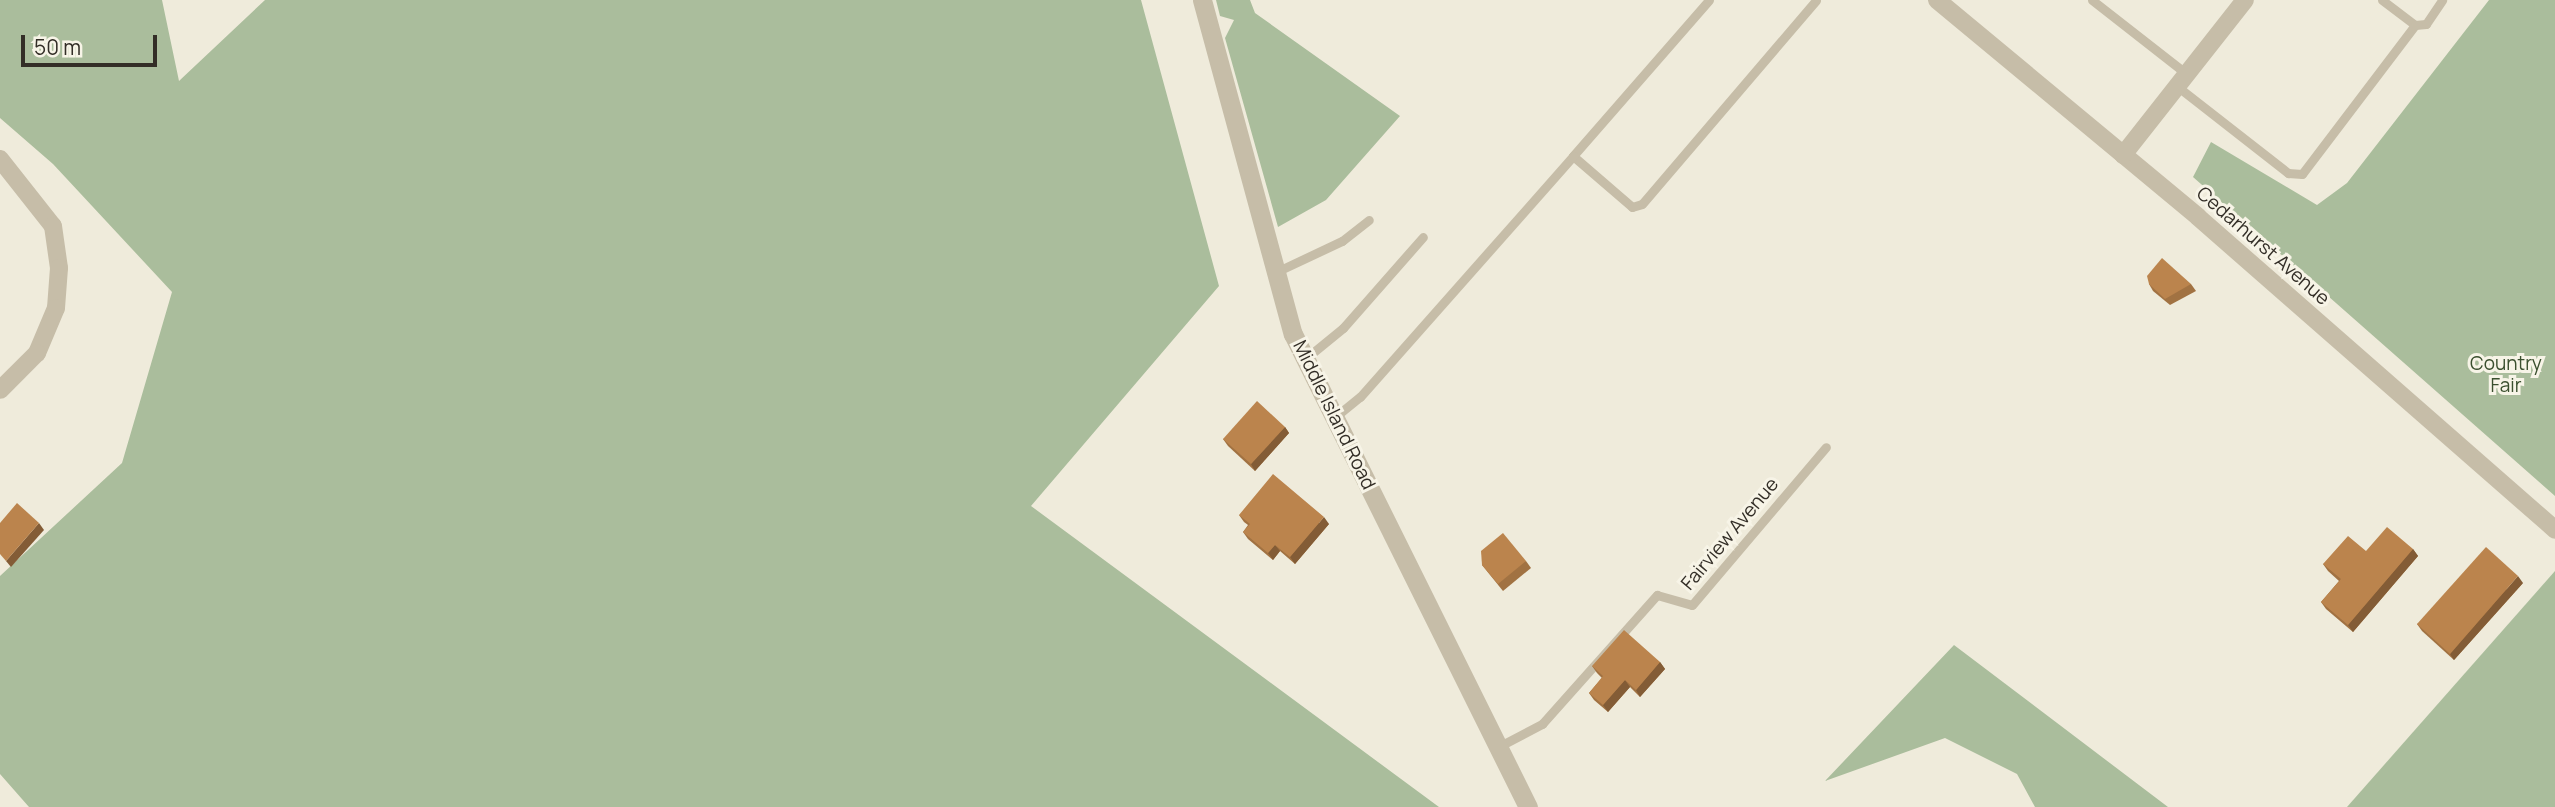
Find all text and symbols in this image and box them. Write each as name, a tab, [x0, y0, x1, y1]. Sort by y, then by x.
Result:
scale bar	[24, 21, 161, 65]
text: 50 m	[34, 33, 81, 61]
street label: Cedarhurst Avenue	[2192, 182, 2334, 310]
street label: Middle Island Road	[1288, 337, 1380, 493]
park label: Country Fair	[2470, 353, 2542, 397]
street label: Fairview Avenue	[1677, 473, 1783, 595]

